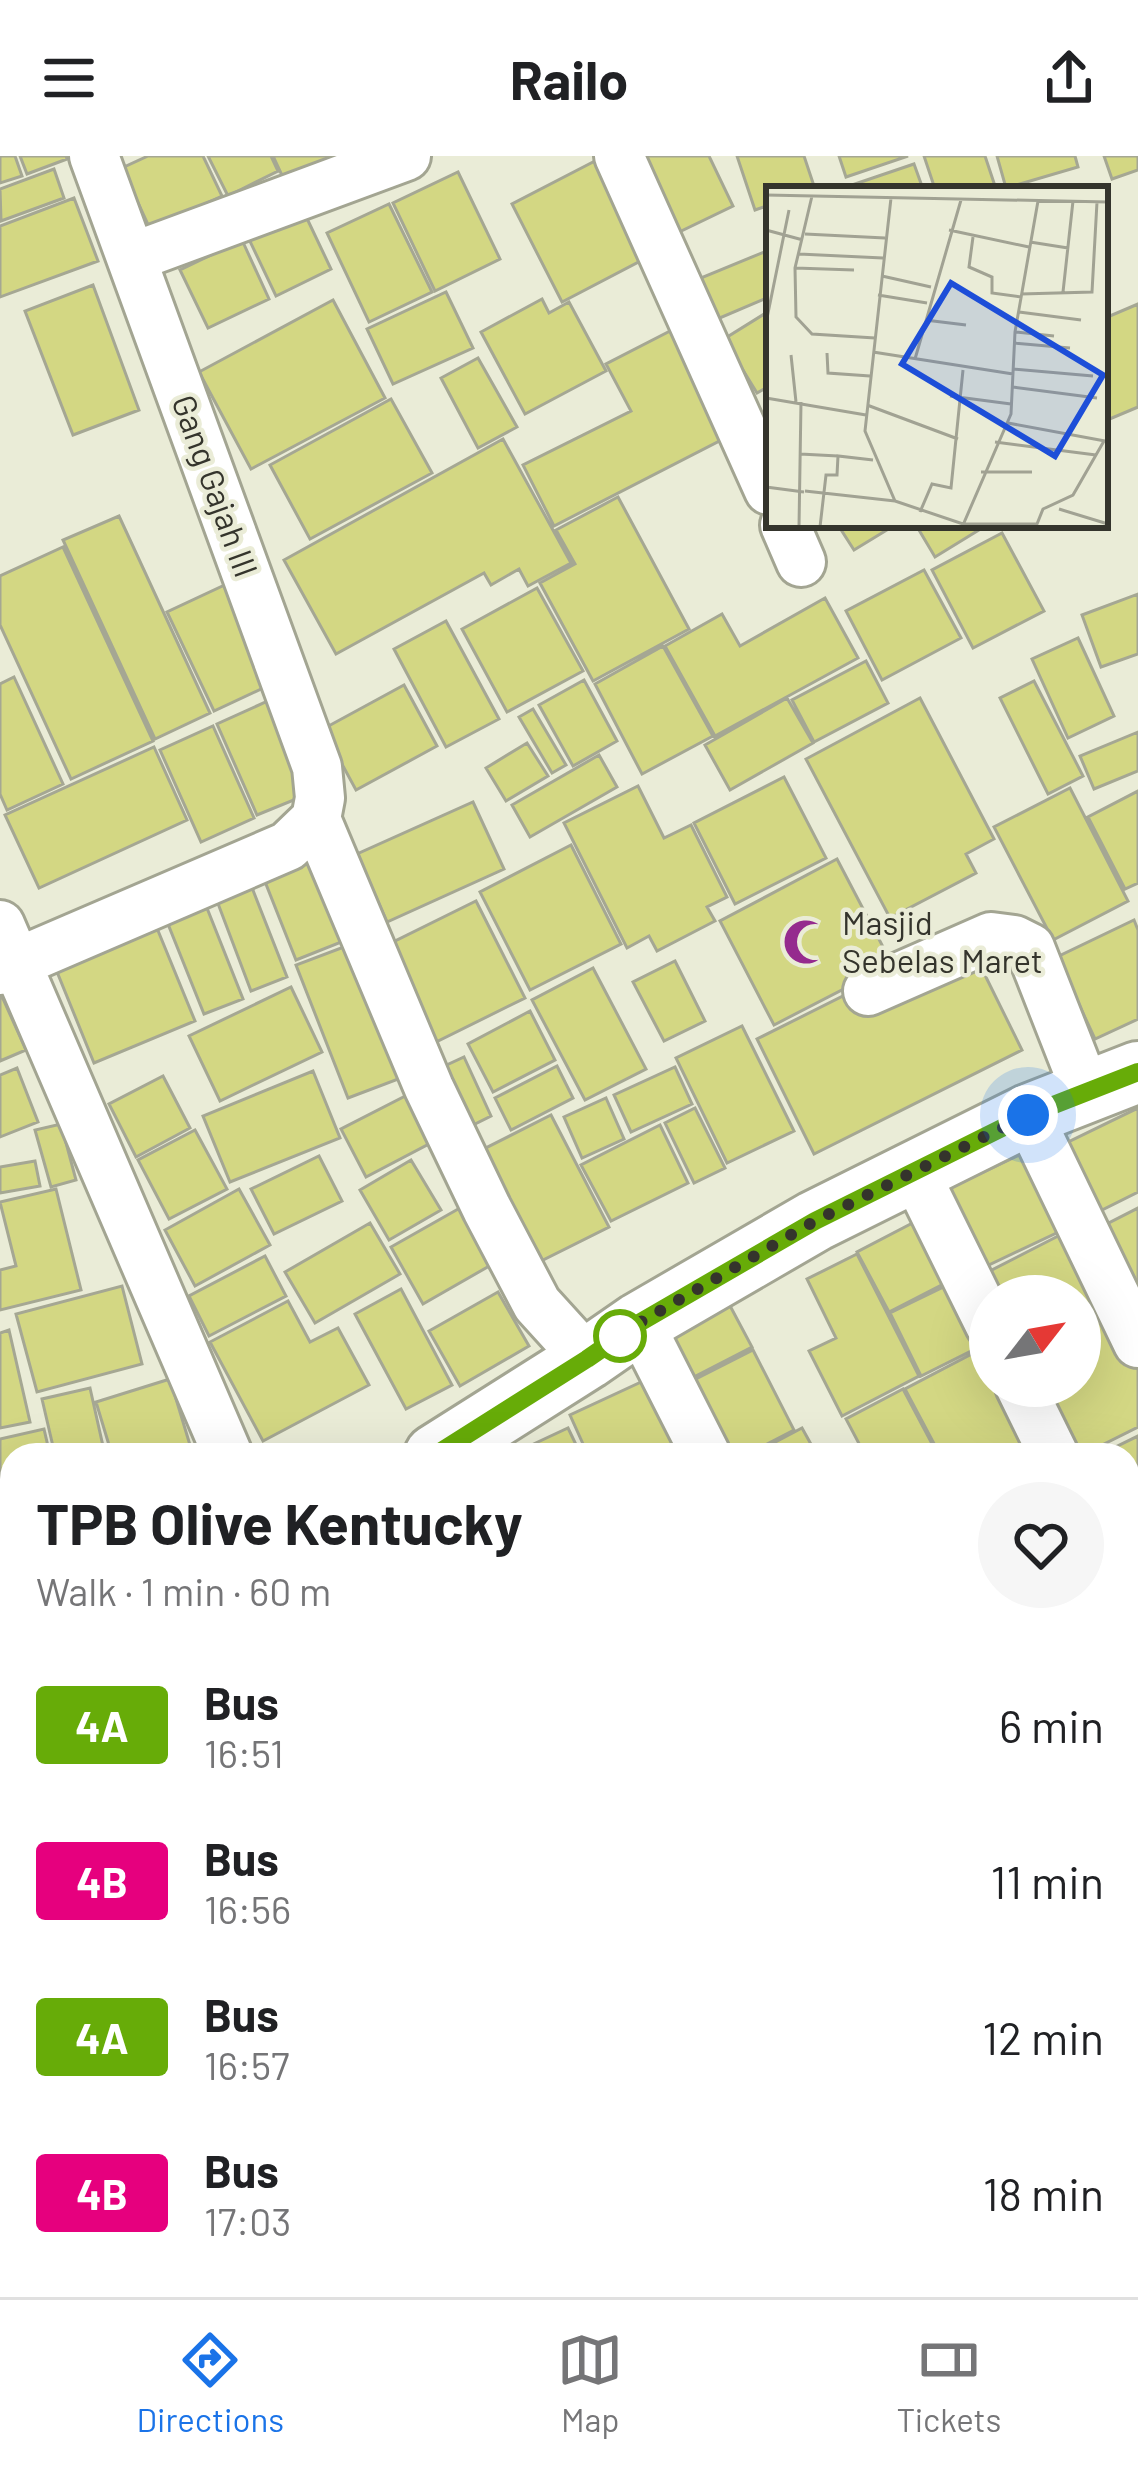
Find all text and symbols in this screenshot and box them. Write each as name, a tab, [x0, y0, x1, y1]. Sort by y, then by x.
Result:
icon: menu	[36, 45, 102, 111]
icon: share	[1036, 45, 1102, 111]
text: Railo	[510, 46, 628, 111]
inset map	[766, 186, 1108, 528]
street label: Gang Gajah III	[165, 389, 267, 582]
place label: Masjid Sebelas Maret	[842, 902, 1043, 980]
mosque icon: Masjid Sebelas Maret	[781, 917, 831, 967]
your location	[998, 1085, 1058, 1145]
north arrow	[969, 1275, 1101, 1407]
map controls	[969, 1275, 1101, 1407]
unlabelled marker	[595, 1311, 645, 1361]
button: heart	[978, 1482, 1104, 1608]
text: TPB Olive Kentucky	[36, 1488, 523, 1556]
text: Walk · 1 min · 60 m	[36, 1567, 331, 1614]
text: Bus	[204, 1675, 279, 1729]
text: 6 min	[999, 1698, 1104, 1752]
text: 4A	[75, 1700, 129, 1750]
text: 16:51	[204, 1729, 284, 1776]
text: Bus	[204, 1831, 279, 1885]
text: 11 min	[990, 1854, 1104, 1908]
text: 4B	[76, 1856, 128, 1906]
text: 16:56	[204, 1885, 291, 1932]
text: Bus	[204, 1987, 279, 2041]
text: 12 min	[982, 2010, 1104, 2064]
text: 4A	[75, 2012, 129, 2062]
text: 16:57	[204, 2041, 289, 2088]
text: Bus	[204, 2143, 279, 2197]
text: 18 min	[983, 2166, 1104, 2220]
text: 4B	[76, 2168, 128, 2218]
text: 17:03	[204, 2197, 291, 2244]
tab: Directions	[137, 2327, 284, 2439]
tab: Map	[557, 2327, 623, 2439]
tab: Tickets	[896, 2327, 1001, 2439]

